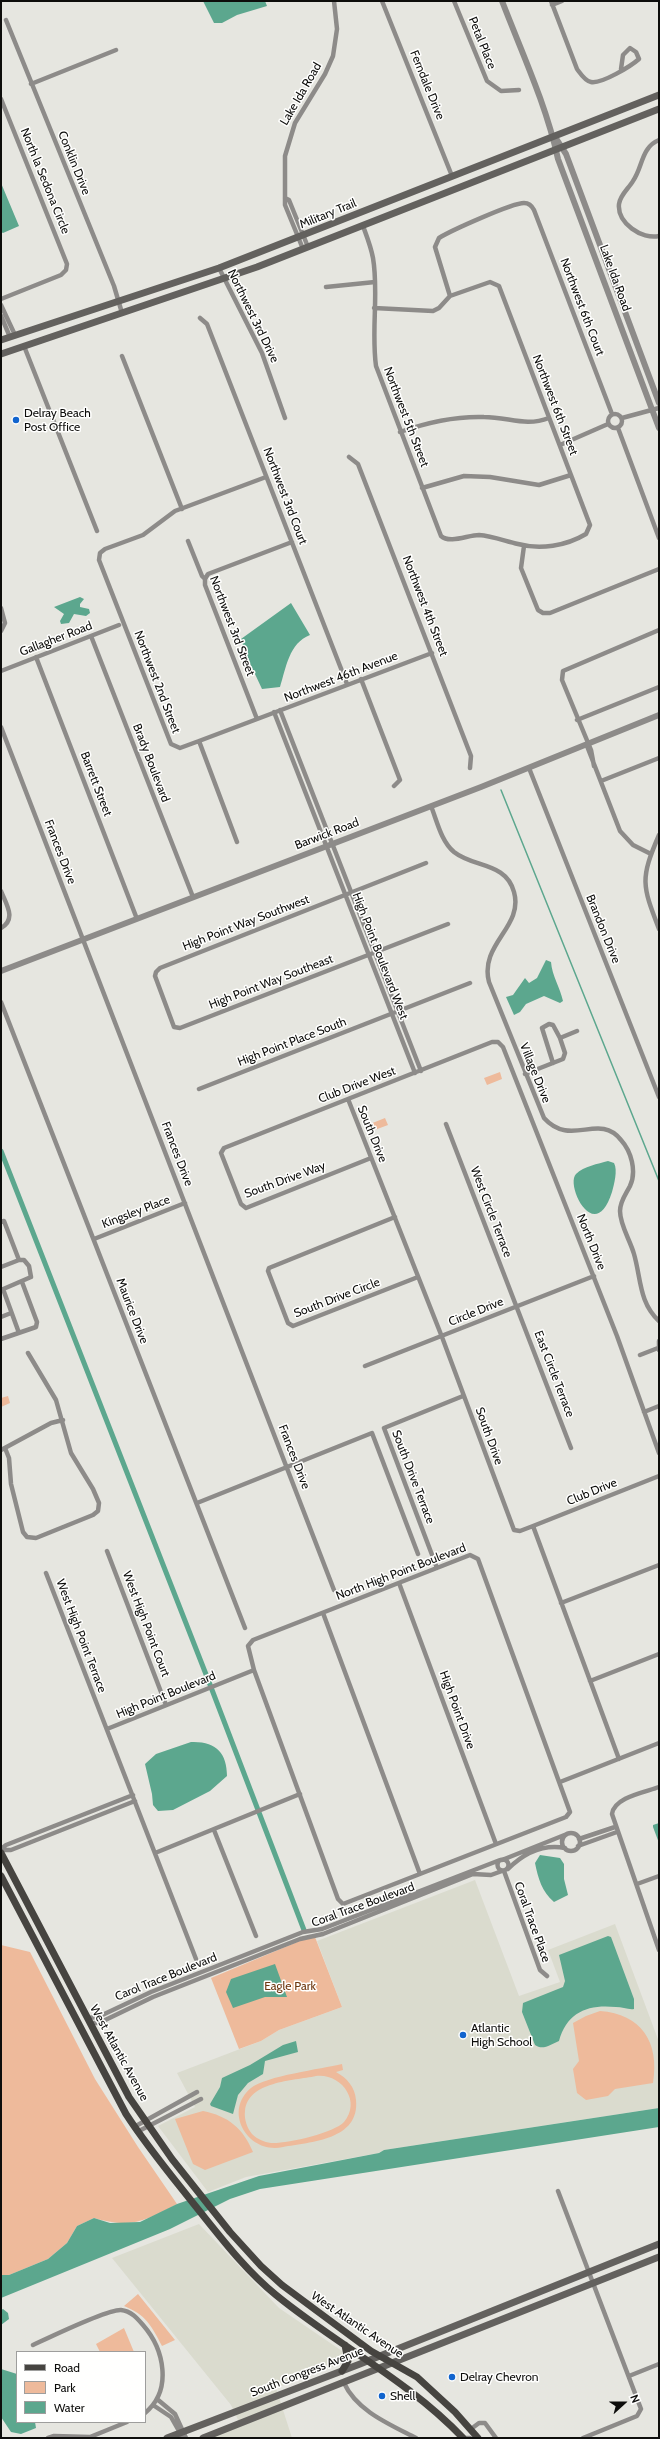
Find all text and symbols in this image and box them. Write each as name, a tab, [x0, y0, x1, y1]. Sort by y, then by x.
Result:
street label: Petal Place	[465, 15, 499, 71]
street label: Ferndale Drive	[407, 48, 447, 122]
street label: Lake Ida Road	[277, 60, 325, 128]
street label: North la Sedona Circle	[17, 126, 73, 236]
street label: Conklin Drive	[55, 129, 93, 197]
street label: Military Trail	[297, 196, 359, 232]
street label: Lake Ida Road	[596, 243, 634, 313]
street label: Northwest 6th Court	[557, 256, 607, 358]
street label: Northwest 3rd Drive	[224, 267, 282, 365]
street label: Northwest 6th Street	[529, 353, 581, 457]
street label: Northwest 5th Street	[380, 365, 432, 469]
place label: Delray Beach Post Office	[24, 406, 91, 434]
marker: Delray Beach Post Office	[11, 415, 21, 425]
street label: Northwest 3rd Court	[260, 445, 310, 547]
street label: Northwest 4th Street	[399, 554, 451, 658]
street label: Northwest 3rd Street	[206, 574, 258, 678]
street label: Gallagher Road	[18, 619, 94, 659]
street label: Northwest 2nd Street	[131, 629, 183, 735]
street label: Northwest 46th Avenue	[282, 649, 400, 705]
street label: Brady Boulevard	[129, 722, 173, 804]
street label: Barrett Street	[77, 750, 115, 818]
street label: Barwick Road	[293, 815, 361, 853]
street label: Frances Drive	[41, 818, 79, 886]
street label: High Point Boulevard West	[349, 890, 411, 1022]
street label: High Point Way Southwest	[181, 892, 311, 954]
street label: Brandon Drive	[583, 893, 623, 965]
street label: High Point Way Southeast	[207, 952, 335, 1012]
street label: High Point Place South	[236, 1015, 348, 1069]
street label: Village Drive	[516, 1041, 554, 1105]
street label: Club Drive West	[316, 1064, 398, 1106]
street label: South Drive	[354, 1103, 390, 1165]
street label: Frances Drive	[158, 1120, 196, 1188]
street label: South Drive Way	[243, 1159, 327, 1201]
street label: West Circle Terrace	[467, 1165, 515, 1259]
street label: Kingsley Place	[100, 1192, 172, 1232]
street label: North Drive	[573, 1212, 609, 1272]
street label: South Drive Circle	[292, 1275, 382, 1321]
street label: Maurice Drive	[113, 1276, 151, 1346]
street label: Circle Drive	[446, 1294, 506, 1330]
street label: East Circle Terrace	[531, 1329, 577, 1419]
street label: South Drive	[472, 1405, 506, 1467]
street label: Frances Drive	[275, 1423, 313, 1491]
street label: South Drive Terrace	[389, 1428, 437, 1526]
street label: Club Drive	[565, 1475, 619, 1509]
street label: North High Point Boulevard	[334, 1541, 468, 1603]
street label: West High Point Court	[119, 1569, 173, 1679]
street label: West High Point Terrace	[53, 1577, 109, 1695]
street label: High Point Boulevard	[114, 1668, 218, 1722]
street label: High Point Drive	[436, 1669, 478, 1751]
street label: Coral Trace Boulevard	[309, 1880, 417, 1930]
street label: Coral Trace Place	[511, 1880, 553, 1964]
street label: Carol Trace Boulevard	[113, 1950, 219, 2004]
park label: Eagle Park	[264, 1979, 316, 1993]
street label: West Atlantic Avenue	[87, 2002, 151, 2104]
place label: Atlantic High School	[471, 2021, 532, 2049]
marker: Atlantic High School	[458, 2030, 468, 2040]
street label: West Atlantic Avenue	[308, 2289, 406, 2361]
street label: South Congress Avenue	[248, 2344, 366, 2400]
legend	[16, 2351, 146, 2423]
text: Road	[54, 2360, 80, 2375]
place label: Delray Chevron	[460, 2370, 538, 2384]
marker: Delray Chevron	[447, 2372, 457, 2382]
text: Park	[54, 2380, 76, 2395]
north arrow	[604, 2383, 644, 2423]
place label: Shell	[390, 2389, 415, 2403]
marker: Shell	[377, 2391, 387, 2401]
text: N	[627, 2393, 643, 2405]
text: Water	[54, 2400, 84, 2415]

